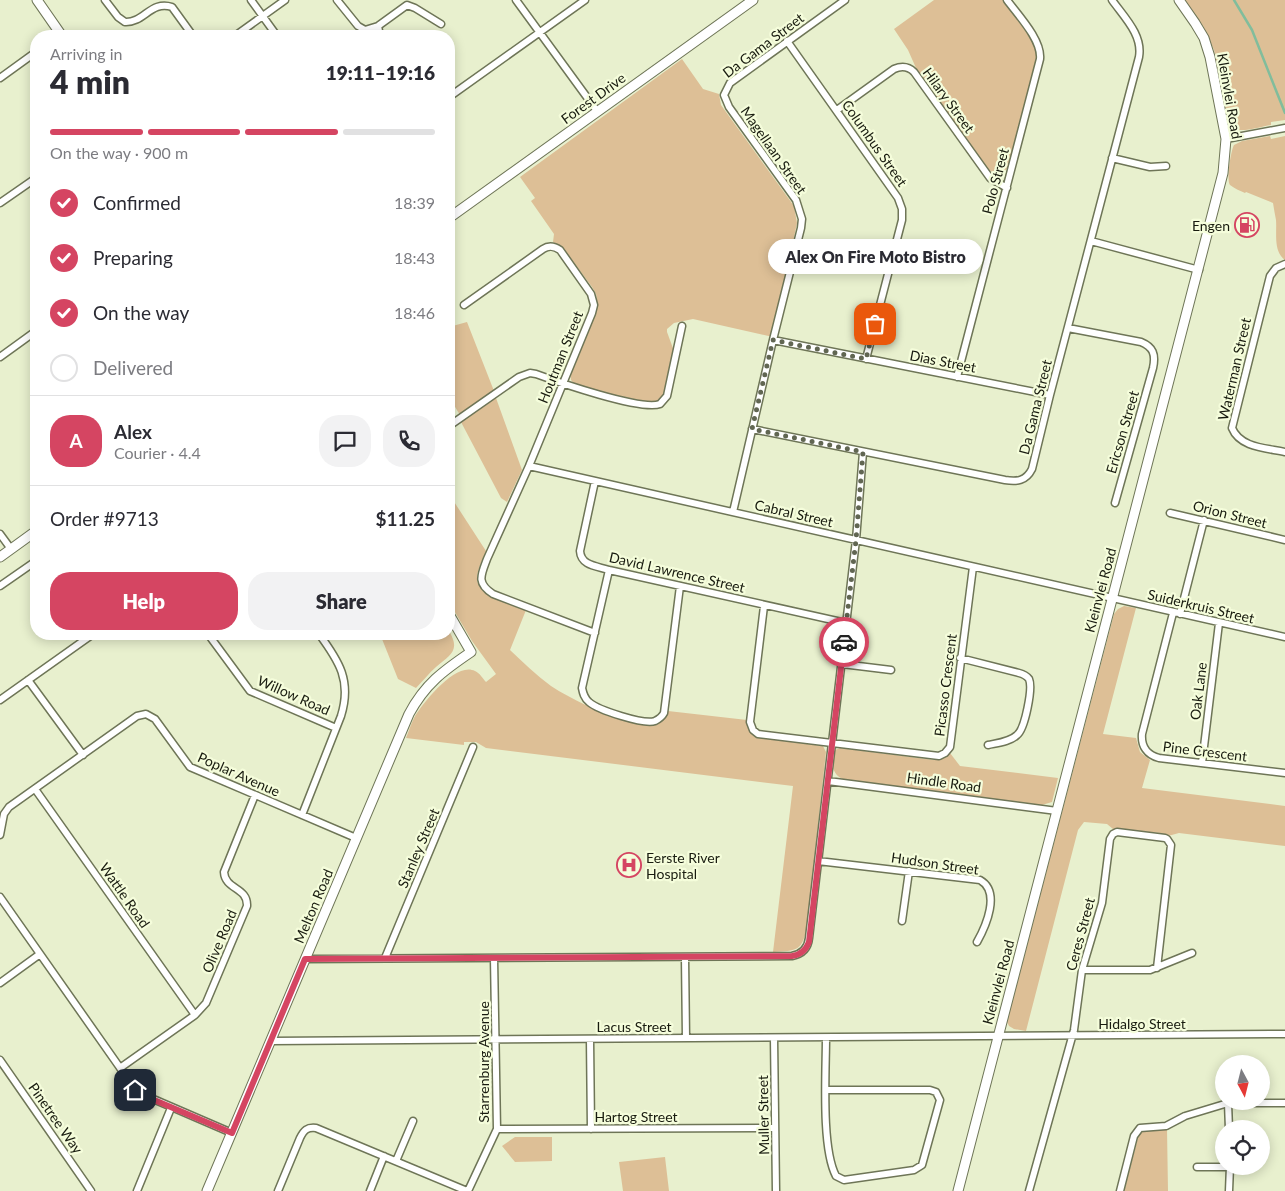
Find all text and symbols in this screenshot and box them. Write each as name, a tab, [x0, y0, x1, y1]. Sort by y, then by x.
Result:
street label: Da Gama Street	[719, 9, 807, 81]
text: Arriving in	[50, 44, 123, 63]
street label: Kleinvlei Road	[1214, 52, 1246, 140]
text: 19:11–19:16	[326, 61, 435, 84]
text: 4 min	[50, 62, 130, 101]
street label: Hilary Street	[920, 64, 978, 136]
street label: Forest Drive	[557, 69, 629, 127]
street label: Columbus Street	[839, 96, 911, 190]
street label: Magellaan Street	[737, 103, 811, 197]
text: On the way · 900 m	[50, 143, 188, 162]
street label: Polo Street	[978, 146, 1012, 216]
icon: check	[50, 189, 78, 217]
text: Confirmed	[93, 191, 181, 214]
text: 18:39	[394, 193, 435, 212]
fuel station icon: Engen	[1234, 212, 1260, 238]
place label: Engen	[1192, 217, 1230, 234]
callout: Alex On Fire Moto Bistro	[768, 239, 982, 274]
icon: check	[50, 244, 78, 272]
text: Preparing	[93, 246, 173, 269]
text: Alex On Fire Moto Bistro	[785, 247, 966, 266]
text: 18:43	[394, 248, 435, 267]
icon: check	[50, 299, 78, 327]
text: On the way	[93, 301, 189, 324]
text: 18:46	[394, 303, 435, 322]
pin	[854, 303, 896, 345]
street label: Houtman Street	[534, 308, 586, 406]
icon: bag	[861, 310, 889, 338]
street label: Waterman Street	[1214, 316, 1254, 422]
street label: Dias Street	[908, 346, 978, 376]
text: Delivered	[93, 356, 173, 379]
street label: Da Gama Street	[1015, 358, 1055, 456]
street label: Ericson Street	[1102, 389, 1142, 475]
button: chat	[319, 415, 371, 467]
button: phone	[383, 415, 435, 467]
text: Alex	[114, 420, 152, 443]
text: A	[69, 429, 83, 452]
text: Courier · 4.4	[114, 443, 201, 462]
street label: Cabral Street	[753, 496, 835, 530]
street label: Orion Street	[1191, 497, 1269, 531]
text: Order #9713	[50, 507, 159, 530]
text: $11.25	[375, 507, 435, 530]
street label: Kleinvlei Road	[1081, 546, 1119, 634]
street label: David Lawrence Street	[607, 548, 747, 596]
button: Help	[50, 572, 238, 630]
button: Share	[248, 572, 435, 630]
street label: Suiderkruis Street	[1146, 585, 1256, 627]
courier	[819, 617, 869, 667]
icon: car	[830, 628, 858, 656]
street label: Picasso Crescent	[930, 633, 960, 737]
street label: Oak Lane	[1186, 661, 1210, 721]
street label: Willow Road	[255, 671, 333, 719]
street label: Pine Crescent	[1162, 737, 1248, 765]
street label: Poplar Avenue	[195, 748, 283, 800]
street label: Hindle Road	[906, 768, 982, 796]
street label: Stanley Street	[394, 806, 442, 890]
street label: Hudson Street	[890, 848, 980, 878]
place label: Eerste River Hospital	[646, 849, 720, 882]
hospital icon: Eerste River Hospital	[616, 852, 642, 878]
street label: Wattle Road	[96, 859, 154, 931]
street label: Melton Road	[290, 866, 336, 946]
street label: Ceres Street	[1062, 895, 1098, 973]
street label: Olive Road	[198, 907, 240, 975]
street label: Kleinvlei Road	[979, 938, 1017, 1026]
street label: Starrenburg Avenue	[475, 1001, 492, 1123]
street label: Hidalgo Street	[1098, 1015, 1186, 1032]
street label: Lacus Street	[596, 1018, 672, 1035]
north arrow	[1215, 1055, 1270, 1110]
map controls	[1215, 1055, 1270, 1175]
pin	[114, 1069, 156, 1111]
street label: Muller Street	[754, 1075, 772, 1155]
icon: home	[121, 1076, 149, 1104]
street label: Pinetree Way	[25, 1079, 87, 1157]
street label: Hartog Street	[594, 1108, 678, 1125]
button: locate	[1215, 1120, 1270, 1175]

